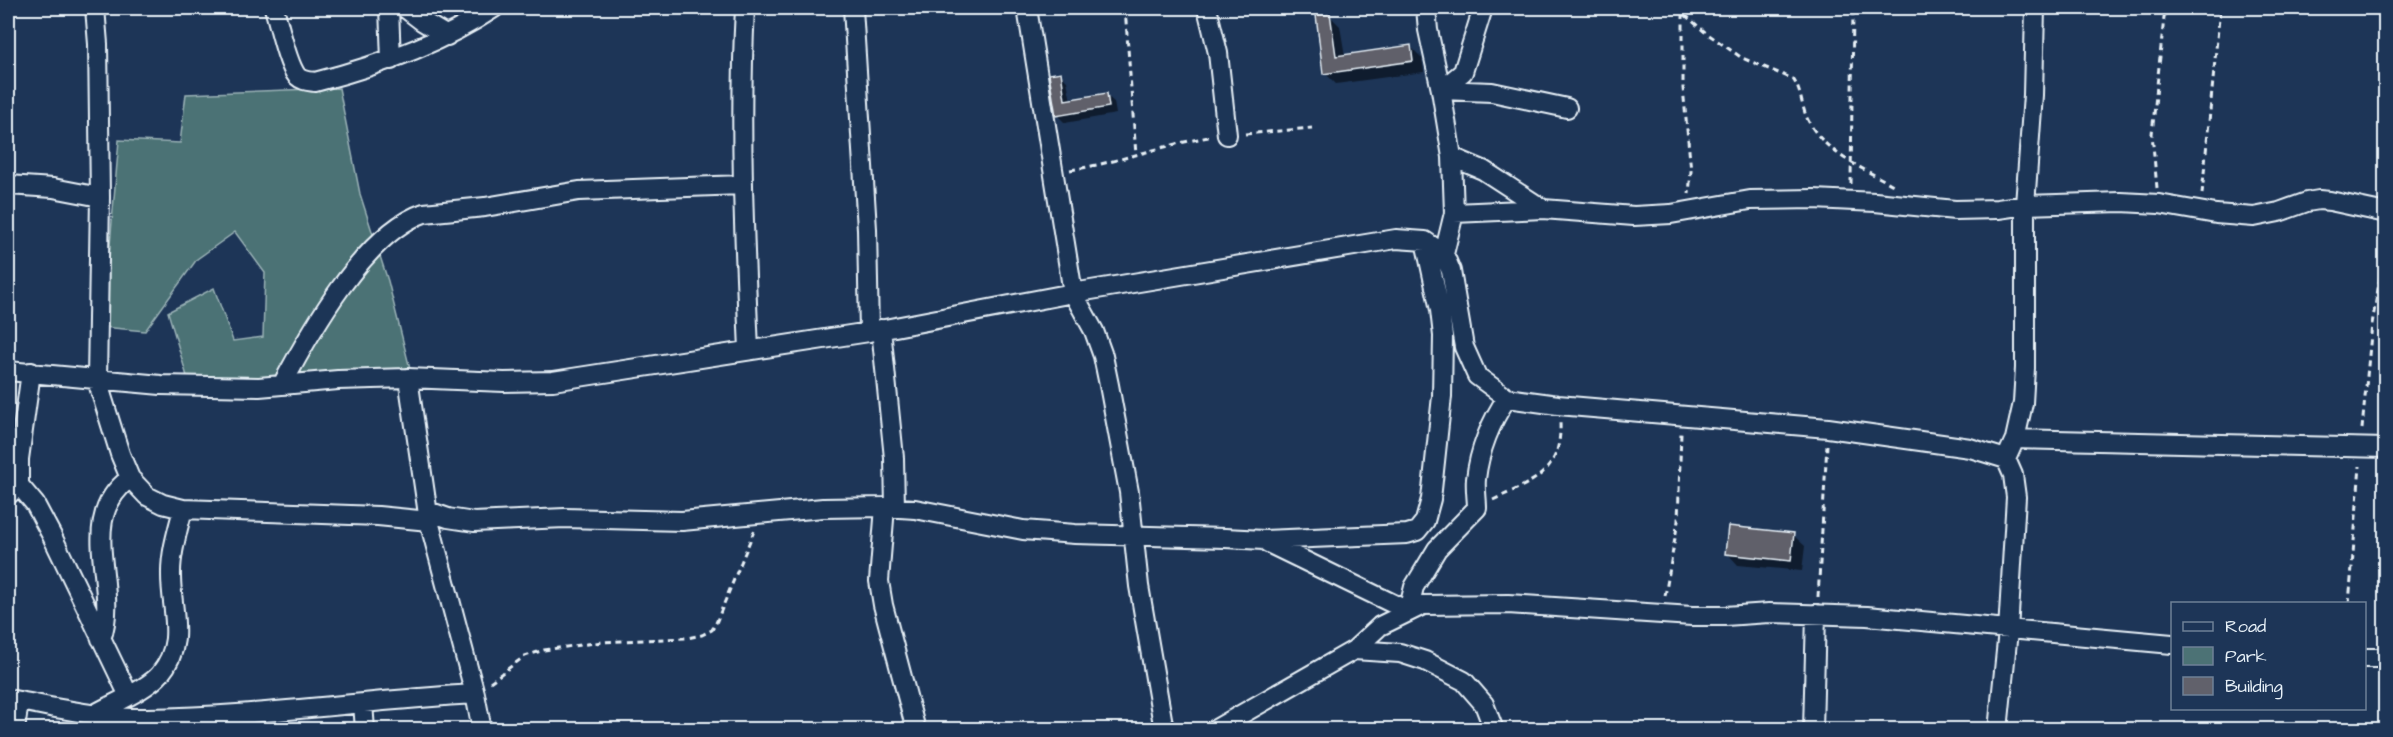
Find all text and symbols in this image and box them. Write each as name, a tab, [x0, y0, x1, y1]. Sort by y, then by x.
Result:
legend	[2171, 602, 2366, 710]
text: Road	[2225, 614, 2266, 639]
text: Park	[2225, 644, 2267, 669]
text: Building	[2225, 674, 2283, 700]

